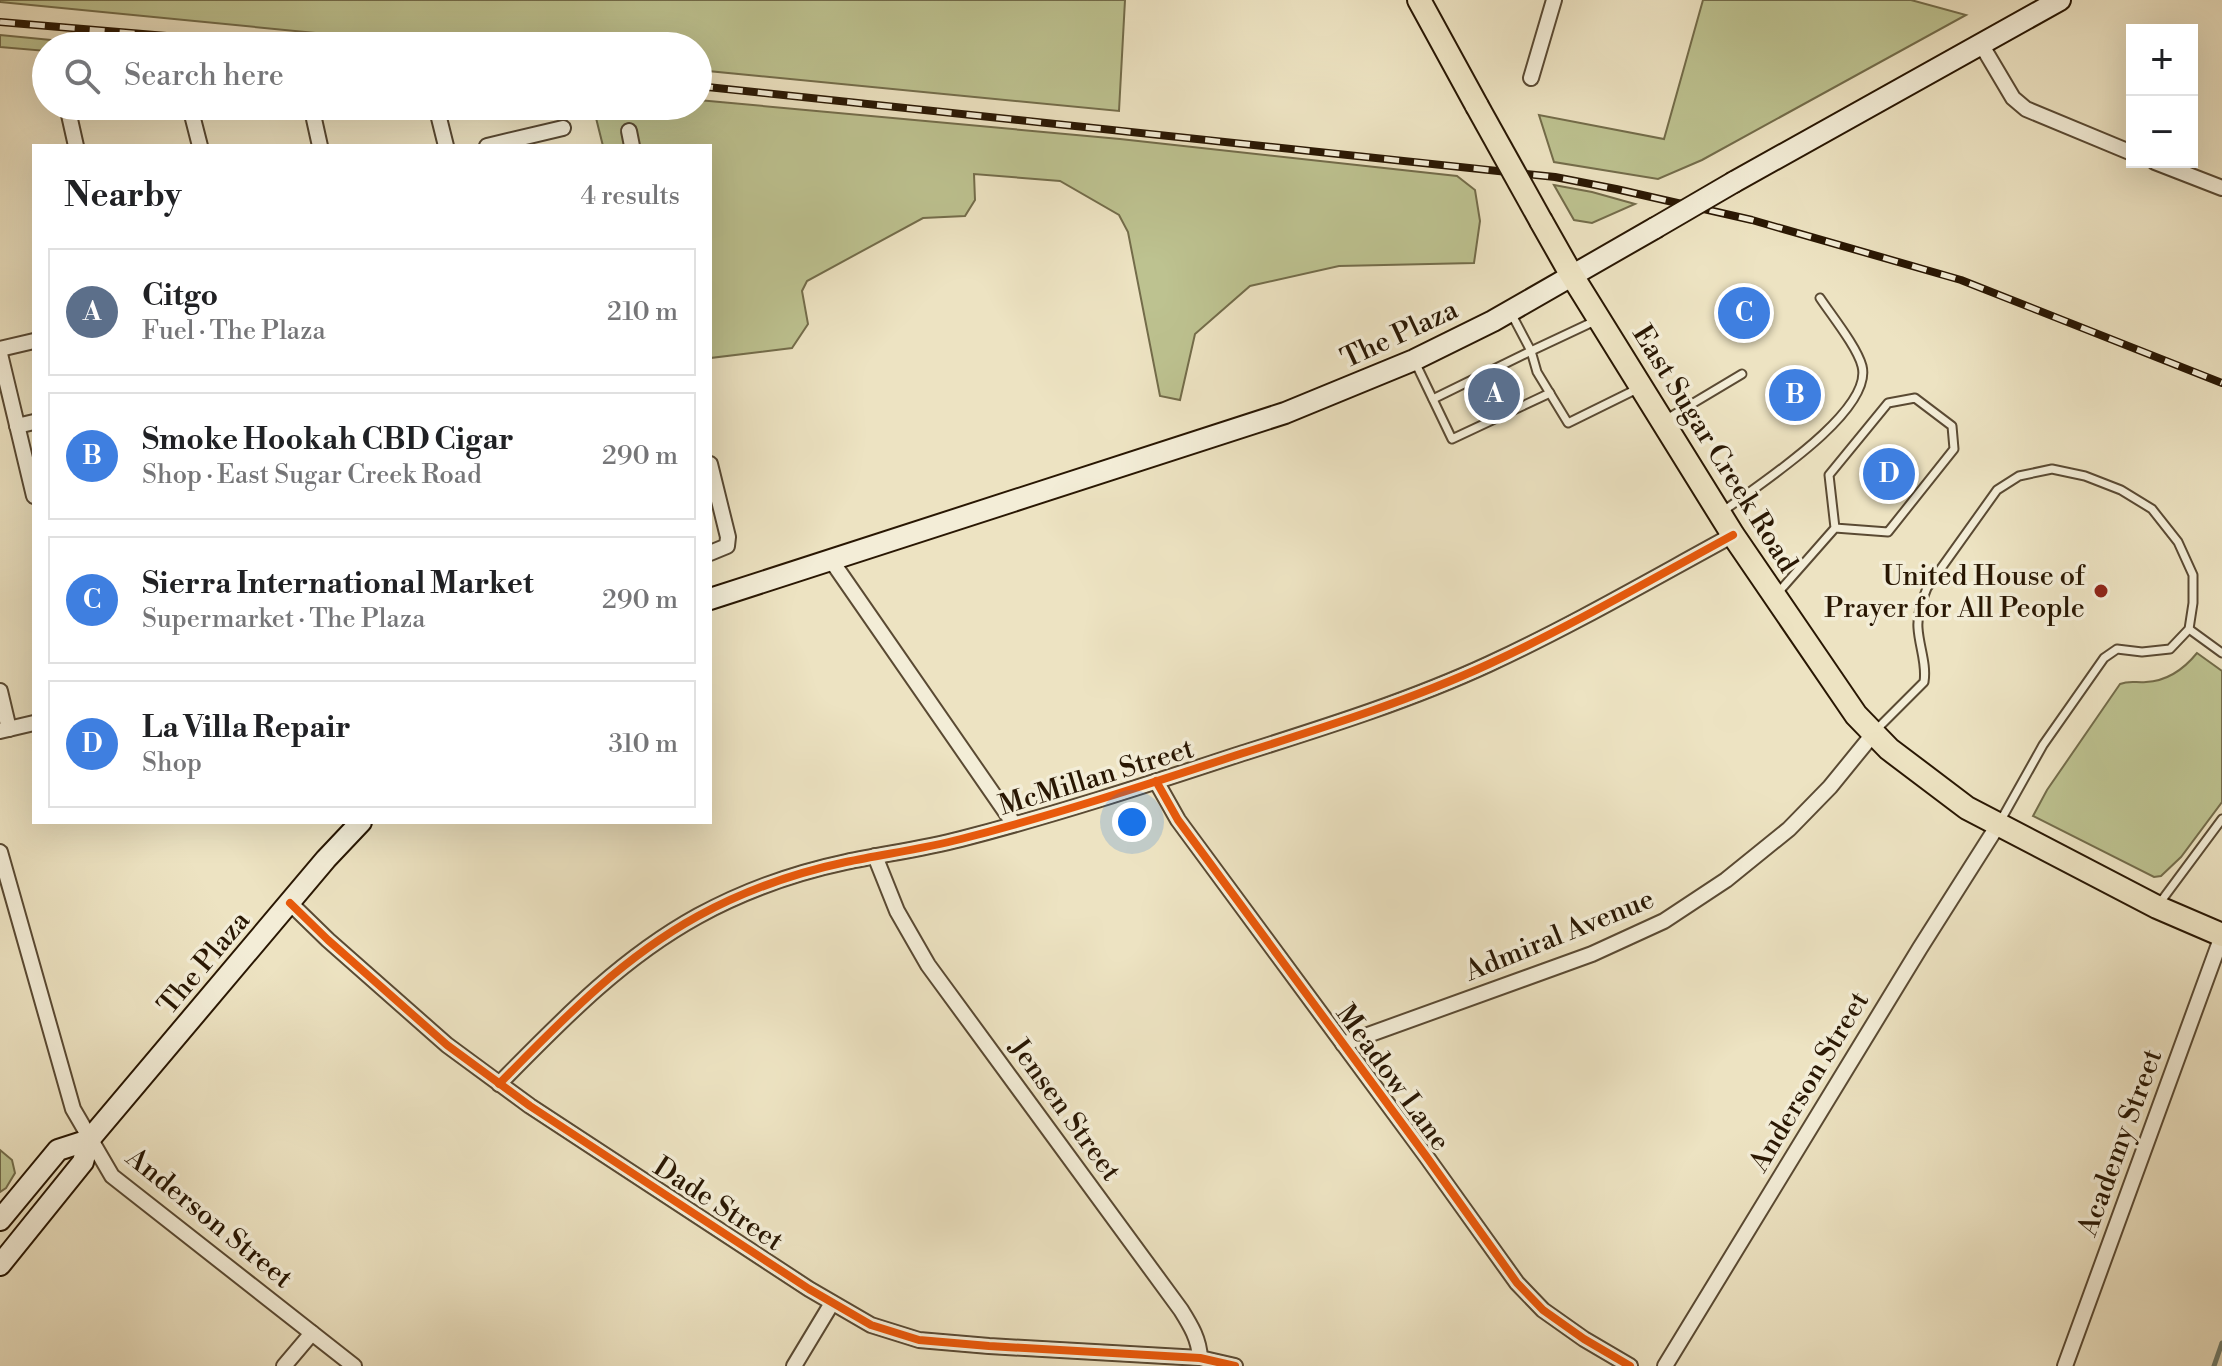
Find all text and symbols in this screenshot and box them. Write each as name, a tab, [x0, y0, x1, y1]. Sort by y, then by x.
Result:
map controls	[2126, 24, 2198, 168]
button: +	[2126, 24, 2198, 96]
search box	[32, 32, 712, 120]
icon: search	[60, 54, 104, 98]
text: Search here	[124, 57, 284, 95]
button: −	[2126, 96, 2198, 168]
text: Nearby	[64, 175, 182, 217]
text: 4 results	[581, 180, 680, 212]
text: Citgo	[142, 277, 218, 315]
pin: C	[1718, 283, 1770, 343]
street label: The Plaza	[1336, 292, 1464, 377]
text: A	[83, 296, 101, 328]
text: 210 m	[607, 296, 678, 328]
text: Fuel · The Plaza	[142, 315, 326, 347]
street label: East Sugar Creek Road	[1624, 319, 1805, 579]
pin: A	[1468, 364, 1520, 424]
pin: B	[1769, 365, 1821, 425]
text: Smoke Hookah CBD Cigar	[142, 421, 514, 459]
text: B	[82, 440, 102, 472]
text: 290 m	[602, 440, 678, 472]
pin: D	[1863, 444, 1915, 504]
text: Shop · East Sugar Creek Road	[142, 459, 482, 491]
place label: United House of Prayer for All People	[1824, 559, 2087, 626]
text: Sierra International Market	[142, 565, 534, 603]
marker: United House of Prayer for All People	[2092, 582, 2110, 600]
text: C	[83, 584, 101, 616]
text: 290 m	[602, 584, 678, 616]
text: Supermarket · The Plaza	[142, 603, 425, 635]
text: La Villa Repair	[142, 709, 351, 747]
text: D	[82, 728, 102, 760]
text: 310 m	[609, 728, 678, 760]
street label: McMillan Street	[995, 731, 1198, 824]
text: Shop	[142, 747, 202, 779]
your location	[1112, 802, 1152, 842]
street label: Admiral Avenue	[1459, 882, 1659, 990]
street label: The Plaza	[151, 903, 258, 1022]
street label: Anderson Street	[1741, 985, 1877, 1179]
street label: Meadow Lane	[1328, 998, 1458, 1158]
street label: Jensen Street	[1001, 1031, 1128, 1188]
street label: Academy Street	[2070, 1044, 2170, 1242]
street label: Anderson Street	[118, 1140, 300, 1296]
street label: Dade Street	[647, 1149, 790, 1259]

